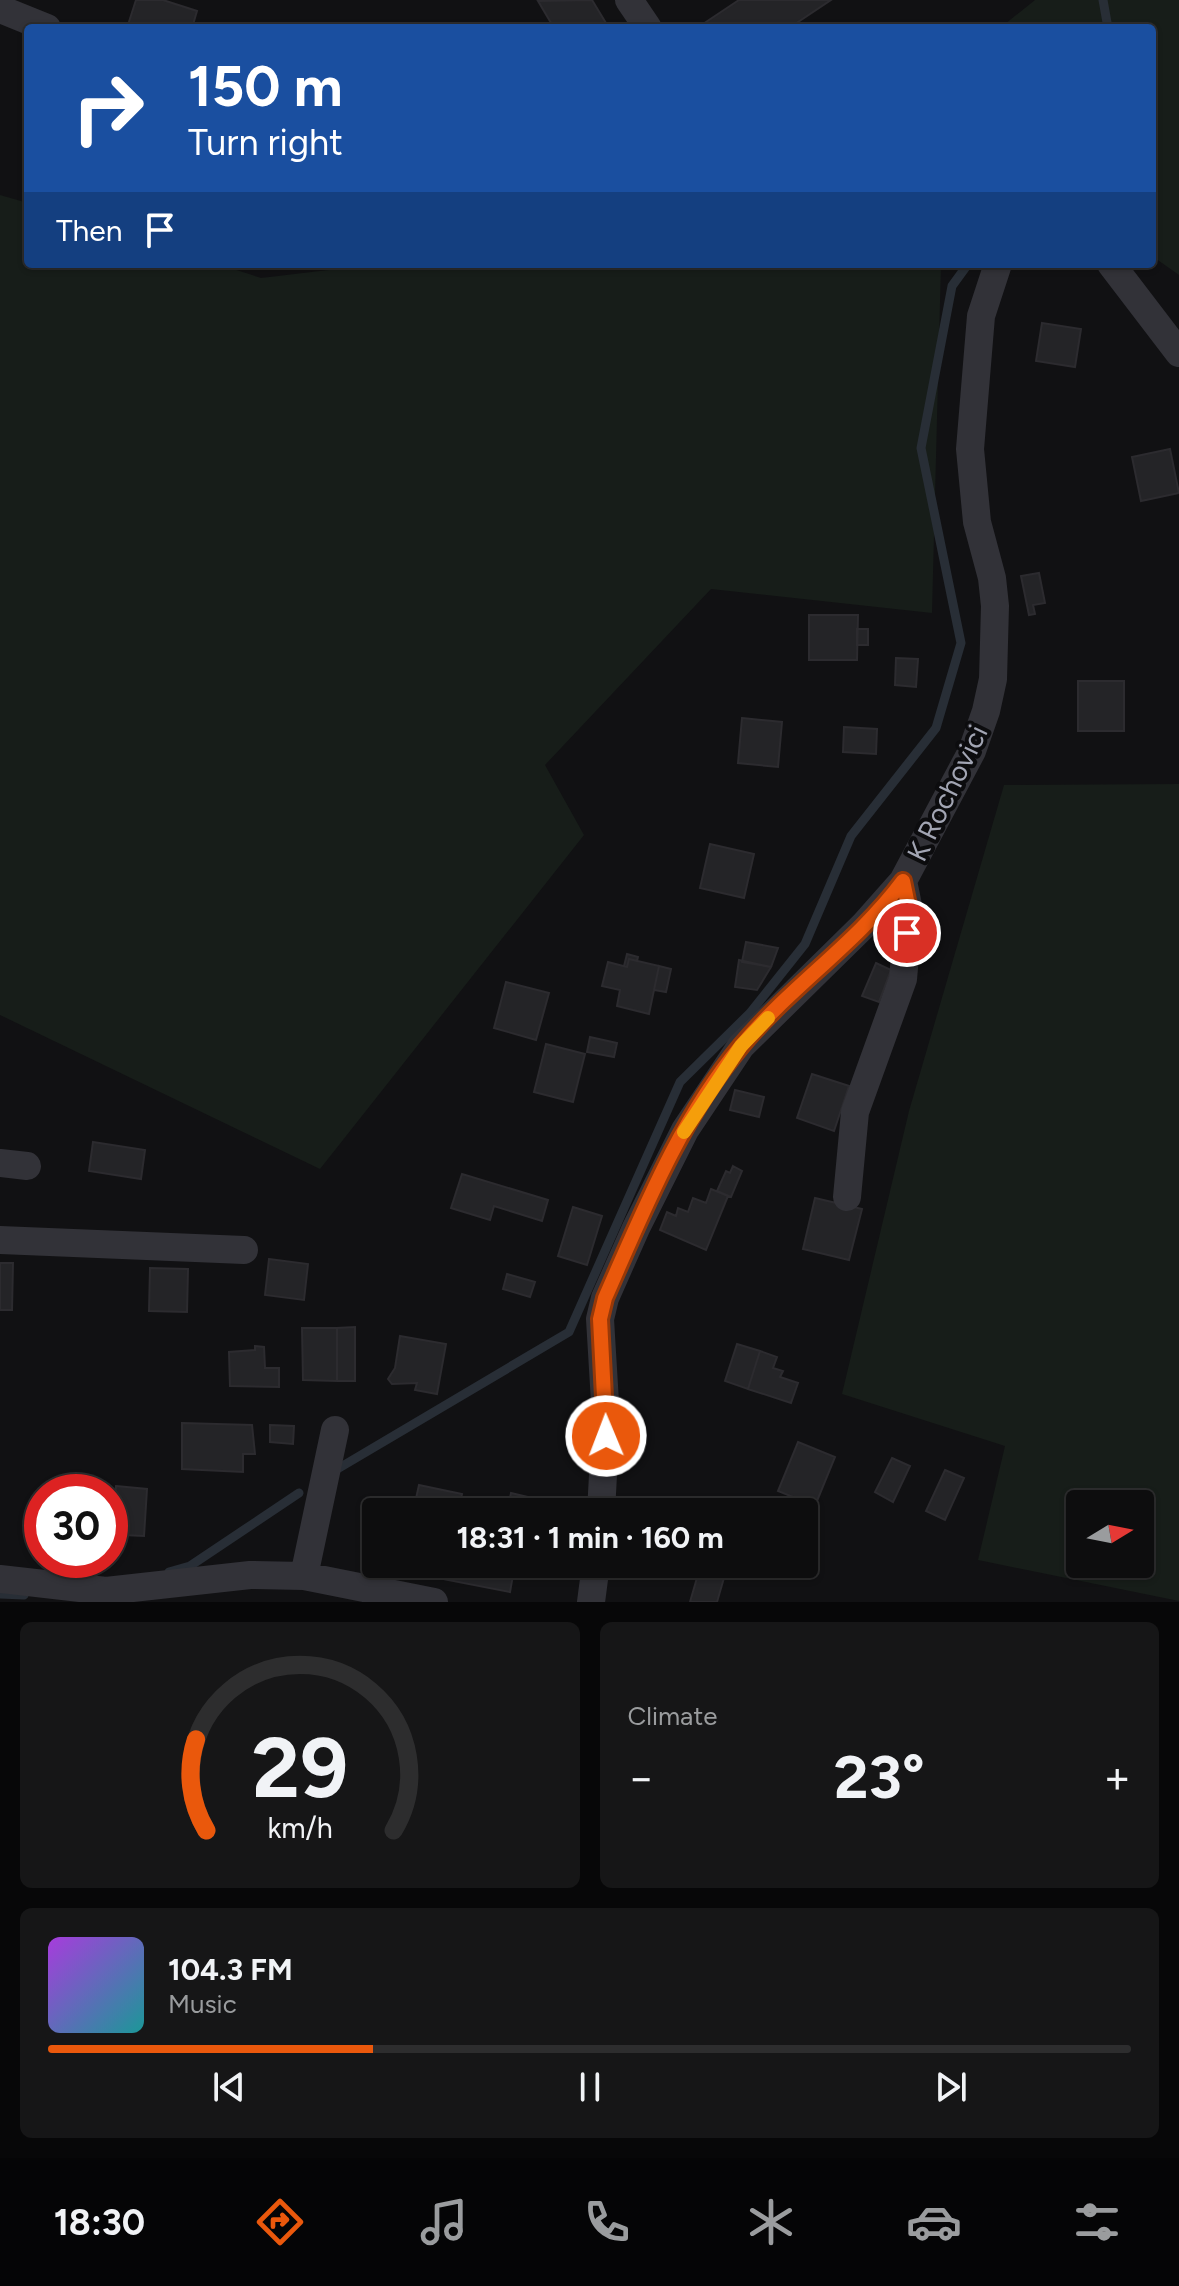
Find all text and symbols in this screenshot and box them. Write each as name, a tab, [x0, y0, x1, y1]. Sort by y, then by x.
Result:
text: 150 m	[188, 53, 343, 120]
icon: right	[56, 56, 160, 160]
text: Turn right	[188, 121, 343, 164]
icon: arrive	[138, 208, 182, 252]
text: Then	[56, 212, 122, 249]
street label: K Rochovici	[899, 719, 995, 867]
pin	[873, 899, 941, 967]
icon: arrive	[885, 911, 929, 955]
position arrow	[564, 1394, 648, 1478]
speed limit sign: 30	[24, 1474, 128, 1578]
north arrow	[1066, 1490, 1154, 1578]
map controls	[1066, 1490, 1154, 1578]
text: 18:31 · 1 min · 160 m	[456, 1519, 724, 1556]
text: Climate	[628, 1700, 717, 1732]
text: 29	[252, 1718, 348, 1818]
text: 23°	[834, 1741, 925, 1813]
text: −	[628, 1751, 655, 1804]
text: +	[1104, 1751, 1131, 1804]
text: km/h	[267, 1811, 332, 1845]
text: 104.3 FM	[168, 1951, 293, 1988]
text: Music	[168, 1988, 237, 2020]
icon: previous	[207, 2065, 251, 2109]
icon: pause	[568, 2065, 612, 2109]
icon: next	[929, 2065, 973, 2109]
icon: directions	[252, 2194, 308, 2250]
icon: music	[416, 2194, 472, 2250]
icon: phone	[579, 2194, 635, 2250]
icon: climate	[743, 2194, 799, 2250]
icon: car	[906, 2194, 962, 2250]
icon: filters	[1069, 2194, 1125, 2250]
text: 18:30	[54, 2201, 145, 2244]

